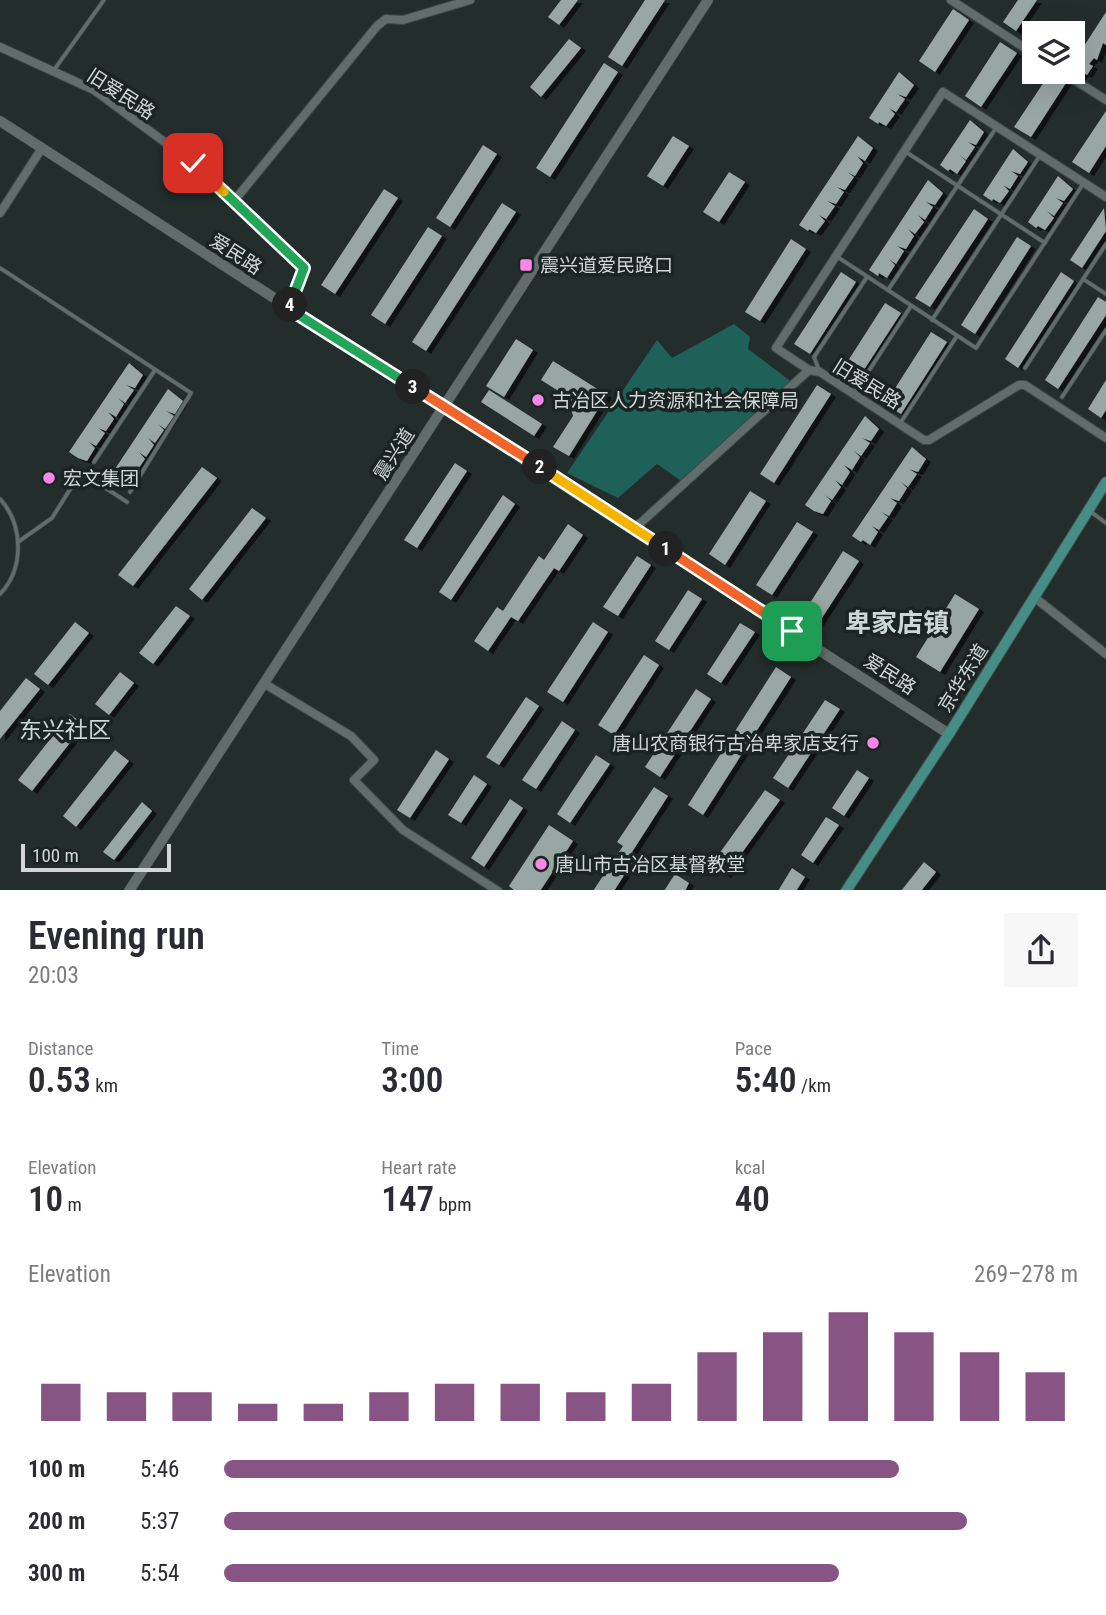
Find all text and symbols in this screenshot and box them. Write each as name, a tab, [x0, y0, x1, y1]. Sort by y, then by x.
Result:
map controls	[1022, 21, 1085, 84]
button: layers	[1022, 21, 1085, 84]
street label: 旧爱民路	[83, 64, 159, 124]
pin	[163, 133, 223, 193]
icon: check	[174, 144, 212, 182]
street label: 爱民路	[206, 229, 266, 279]
place label: 震兴道爱民路口	[540, 254, 673, 277]
marker: 震兴道爱民路口	[518, 257, 534, 273]
pin: 4	[272, 288, 308, 322]
text: 4	[285, 293, 294, 316]
street label: 旧爱民路	[829, 354, 905, 414]
pin: 3	[396, 370, 430, 404]
text: 3	[408, 375, 417, 398]
place label: 古冶区人力资源和社会保障局	[552, 389, 799, 412]
marker: 古冶区人力资源和社会保障局	[530, 392, 546, 408]
street label: 震兴道	[369, 424, 419, 484]
pin: 2	[522, 449, 558, 484]
text: 2	[535, 455, 544, 478]
place label: 宏文集团	[63, 467, 139, 490]
marker: 宏文集团	[41, 470, 57, 486]
pin: 1	[648, 532, 684, 566]
text: 1	[661, 537, 670, 560]
pin	[762, 601, 822, 661]
district label: 卑家店镇	[845, 608, 949, 638]
icon: arrive	[773, 612, 811, 650]
street label: 京华东道	[933, 640, 993, 716]
street label: 爱民路	[860, 649, 920, 699]
district label: 东兴社区	[19, 717, 111, 744]
place label: 唐山农商银行古冶卑家店支行	[612, 732, 859, 755]
marker: 唐山农商银行古冶卑家店支行	[865, 735, 881, 751]
scale bar	[21, 842, 172, 873]
text: 100 m	[32, 844, 79, 867]
place label: 唐山市古冶区基督教堂	[555, 853, 745, 876]
marker: 唐山市古冶区基督教堂	[533, 856, 549, 872]
button: share	[1004, 913, 1078, 987]
text: Evening run	[28, 914, 205, 958]
text: 20:03	[28, 962, 79, 989]
text: Distance	[28, 1037, 93, 1060]
text: Time	[381, 1037, 419, 1060]
text: Pace	[735, 1037, 772, 1060]
text: 0.53	[28, 1060, 91, 1101]
text: 3:00	[381, 1060, 443, 1101]
text: 5:40	[735, 1060, 797, 1101]
text: km	[91, 1074, 118, 1097]
text: /km	[797, 1074, 831, 1097]
text: Elevation	[28, 1156, 96, 1179]
text: Heart rate	[381, 1156, 456, 1179]
text: kcal	[735, 1156, 765, 1179]
text: 10	[28, 1179, 63, 1220]
text: 147	[381, 1179, 434, 1220]
text: 40	[735, 1179, 770, 1220]
text: m	[63, 1193, 82, 1216]
text: bpm	[434, 1193, 472, 1216]
text: Elevation	[28, 1261, 111, 1288]
text: 269–278 m	[974, 1261, 1078, 1288]
text: 100 m	[28, 1456, 85, 1483]
text: 5:46	[140, 1456, 179, 1483]
text: 200 m	[28, 1508, 85, 1535]
text: 5:37	[140, 1508, 179, 1535]
text: 300 m	[28, 1560, 85, 1587]
text: 5:54	[140, 1560, 179, 1587]

